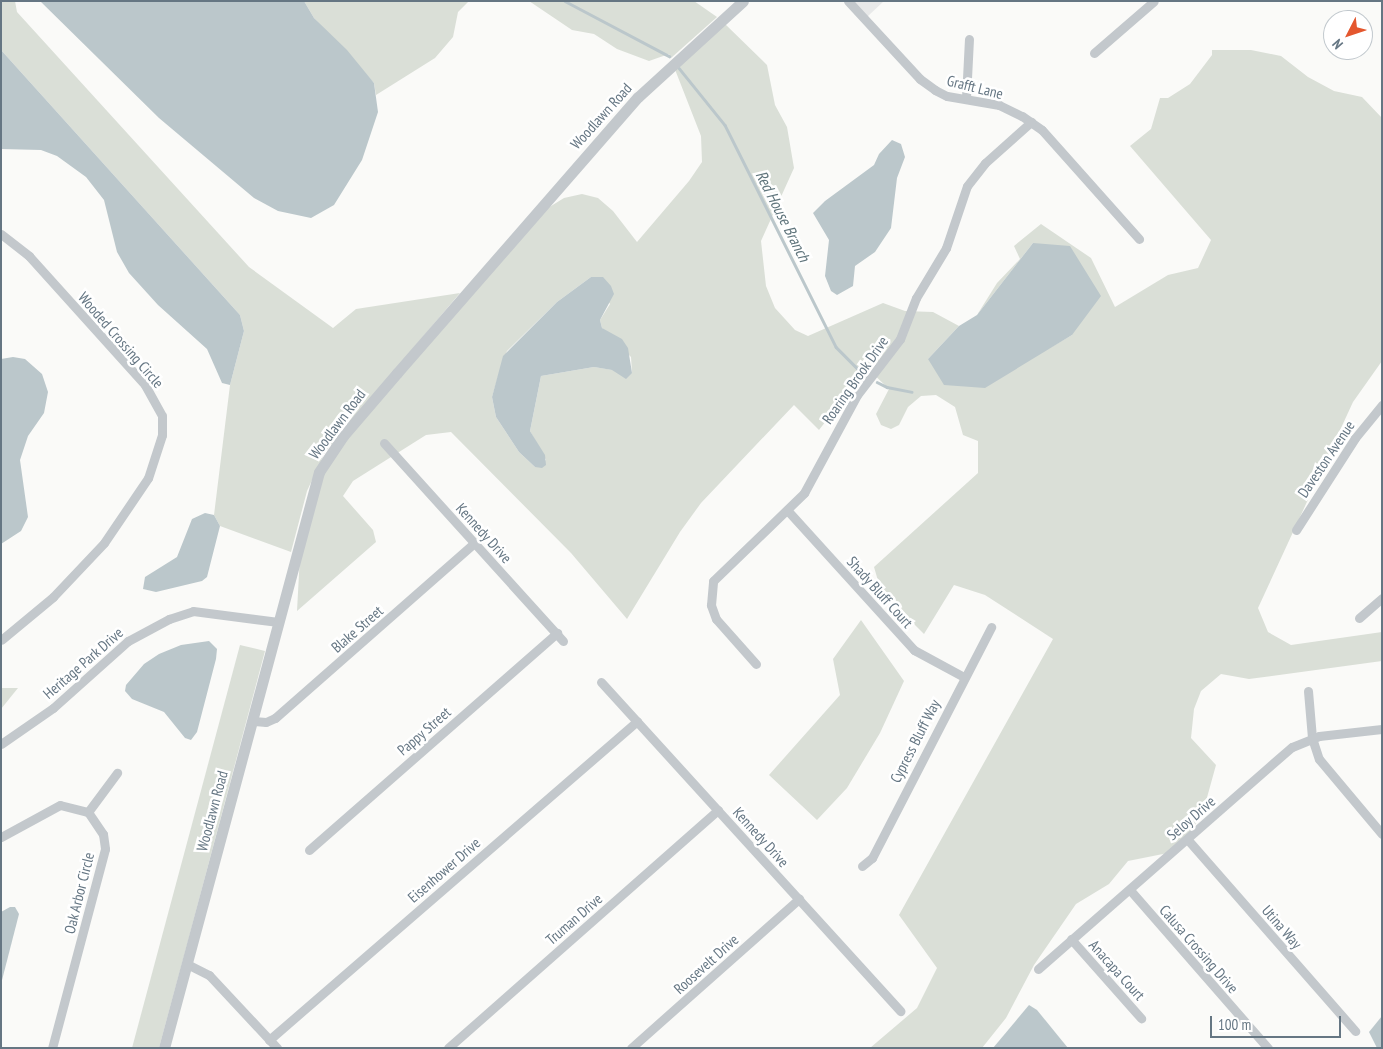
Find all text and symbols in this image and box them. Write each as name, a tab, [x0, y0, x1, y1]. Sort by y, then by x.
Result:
north arrow	[1323, 10, 1373, 60]
text: N	[1328, 35, 1347, 53]
street label: Grafft Lane	[945, 71, 1005, 103]
street label: Woodlawn Road	[567, 79, 635, 153]
water label: Red House Branch	[752, 167, 814, 265]
street label: Wooded Crossing Circle	[75, 288, 167, 392]
street label: Roaring Brook Drive	[818, 333, 892, 427]
street label: Woodlawn Road	[305, 386, 369, 462]
street label: Daveston Avenue	[1294, 417, 1358, 501]
street label: Kennedy Drive	[452, 499, 516, 567]
street label: Shady Bluff Court	[843, 552, 917, 632]
street label: Blake Street	[327, 602, 387, 656]
street label: Heritage Park Drive	[39, 623, 127, 703]
street label: Cypress Bluff Way	[886, 696, 944, 786]
street label: Pappy Street	[394, 703, 454, 759]
street label: Woodlawn Road	[193, 769, 231, 853]
street label: Seloy Drive	[1163, 792, 1219, 844]
street label: Kennedy Drive	[729, 803, 793, 871]
street label: Eisenhower Drive	[404, 834, 484, 906]
street label: Oak Arbor Circle	[60, 850, 98, 936]
street label: Truman Drive	[542, 890, 606, 948]
street label: Calusa Crossing Drive	[1156, 901, 1242, 997]
street label: Utina Way	[1258, 901, 1306, 953]
street label: Roosevelt Drive	[670, 930, 742, 998]
street label: Anacapa Court	[1085, 936, 1149, 1004]
scale bar	[1213, 1006, 1344, 1038]
text: 100 m	[1218, 1015, 1251, 1034]

